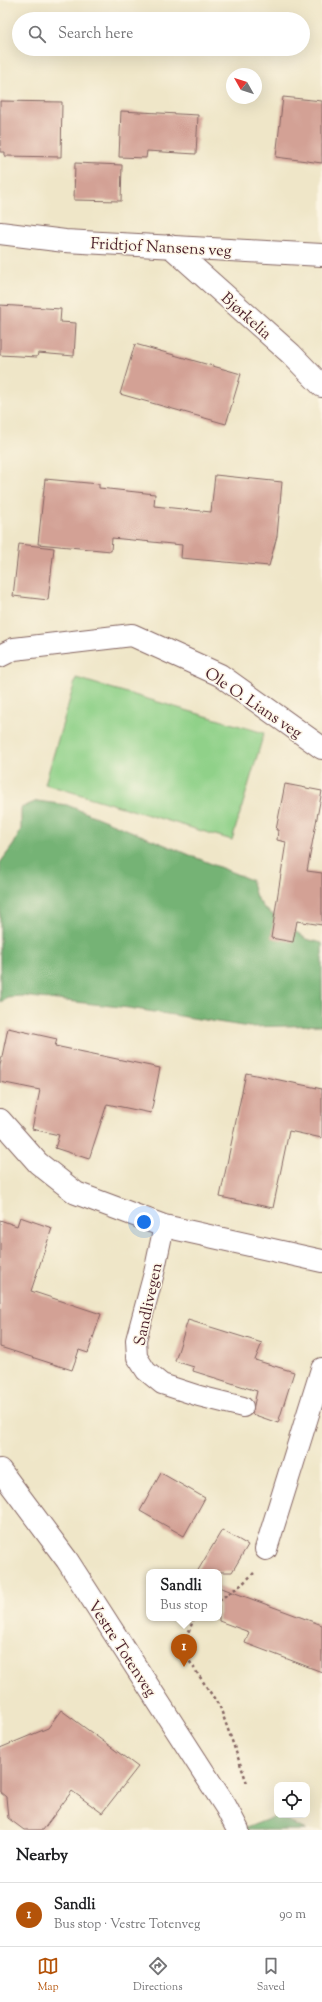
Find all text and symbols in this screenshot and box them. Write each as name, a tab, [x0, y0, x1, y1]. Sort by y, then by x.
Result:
search box	[12, 12, 310, 56]
icon: search	[26, 23, 48, 45]
text: Search here	[58, 24, 133, 45]
north arrow	[226, 68, 262, 104]
street label: Fridtjof Nansens veg	[90, 233, 232, 264]
street label: Bjørkelia	[215, 288, 276, 346]
street label: Ole O. Lians veg	[199, 663, 306, 745]
your location	[134, 1212, 154, 1232]
street label: Sandlivegen	[129, 1260, 170, 1348]
popup	[146, 1569, 222, 1621]
text: Sandli	[160, 1576, 202, 1597]
street label: Vestre Totenveg	[81, 1597, 161, 1702]
text: Bus stop	[160, 1597, 208, 1615]
pin: 1	[171, 1634, 197, 1667]
map controls	[274, 1782, 310, 1818]
button: locate	[274, 1782, 310, 1818]
text: Nearby	[16, 1844, 68, 1868]
text: Sandli	[54, 1895, 96, 1916]
text: 1	[27, 1906, 31, 1924]
text: 90 m	[279, 1906, 306, 1924]
text: Bus stop · Vestre Totenveg	[54, 1916, 200, 1934]
tab: Map	[37, 1955, 59, 1995]
tab: Directions	[133, 1955, 183, 1995]
tab: Saved	[257, 1955, 285, 1995]

